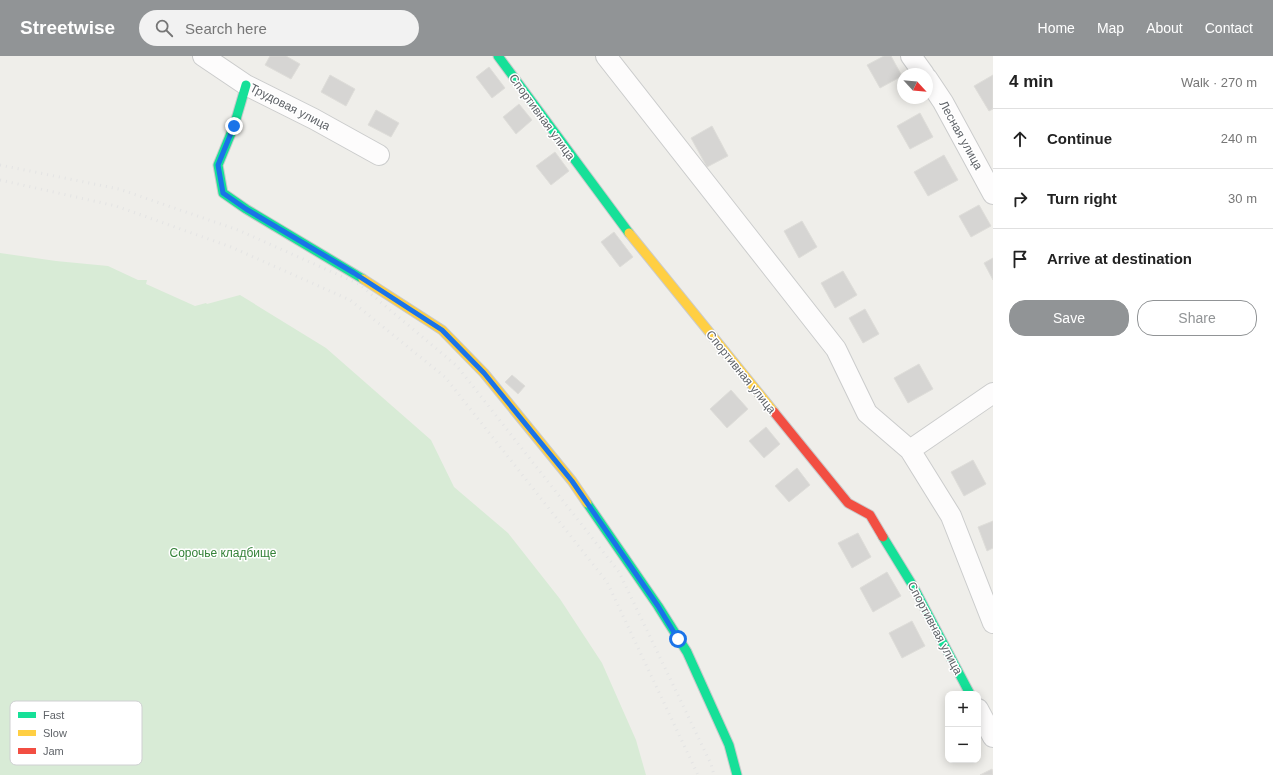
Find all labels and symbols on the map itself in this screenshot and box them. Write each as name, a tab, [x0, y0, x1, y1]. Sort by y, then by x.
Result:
north arrow	[897, 68, 933, 104]
street label: Спортивная улица	[506, 71, 578, 163]
street label: Трудовая улица	[248, 81, 333, 133]
street label: Лесная улица	[936, 98, 986, 172]
route end	[225, 117, 243, 135]
street label: Спортивная улица	[703, 328, 779, 417]
park label: Сорочье кладбище	[170, 546, 277, 560]
street label: Спортивная улица	[905, 579, 965, 677]
route start	[669, 630, 687, 648]
legend	[10, 701, 142, 765]
text: Fast	[43, 709, 64, 721]
text: Slow	[43, 727, 67, 739]
text: Jam	[43, 745, 64, 757]

